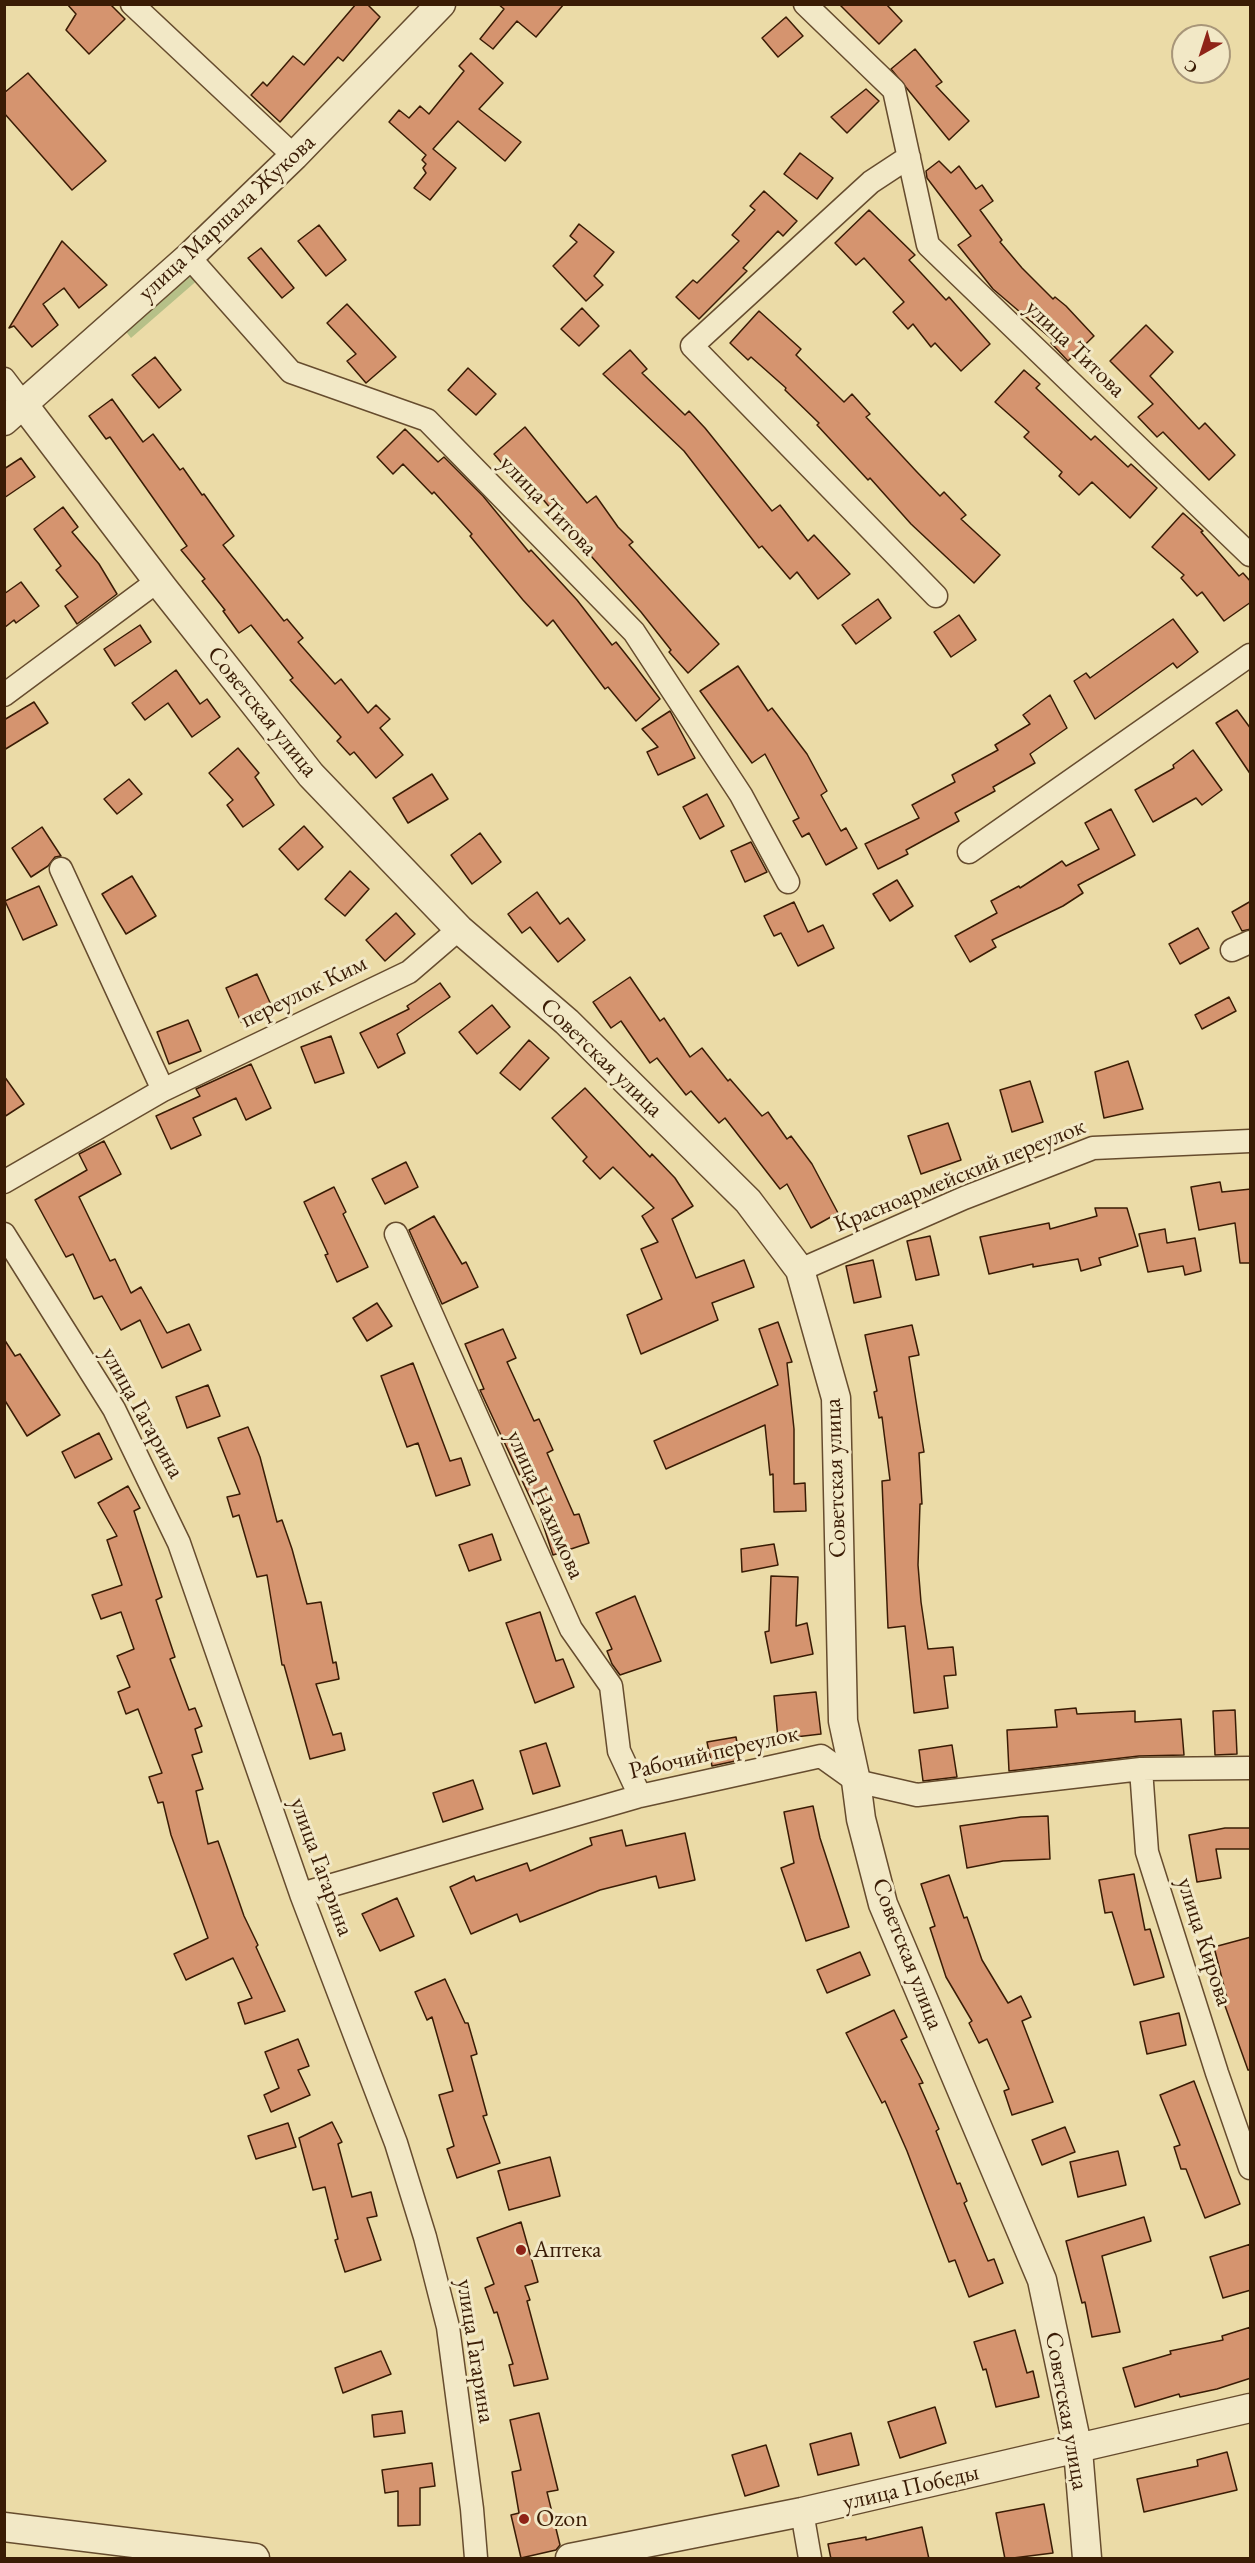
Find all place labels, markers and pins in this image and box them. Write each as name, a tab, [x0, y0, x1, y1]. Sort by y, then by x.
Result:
place label: Аптека	[533, 2236, 602, 2264]
marker: Аптека	[514, 2243, 528, 2257]
place label: Ozon	[536, 2505, 588, 2533]
marker: Ozon	[517, 2512, 531, 2526]

